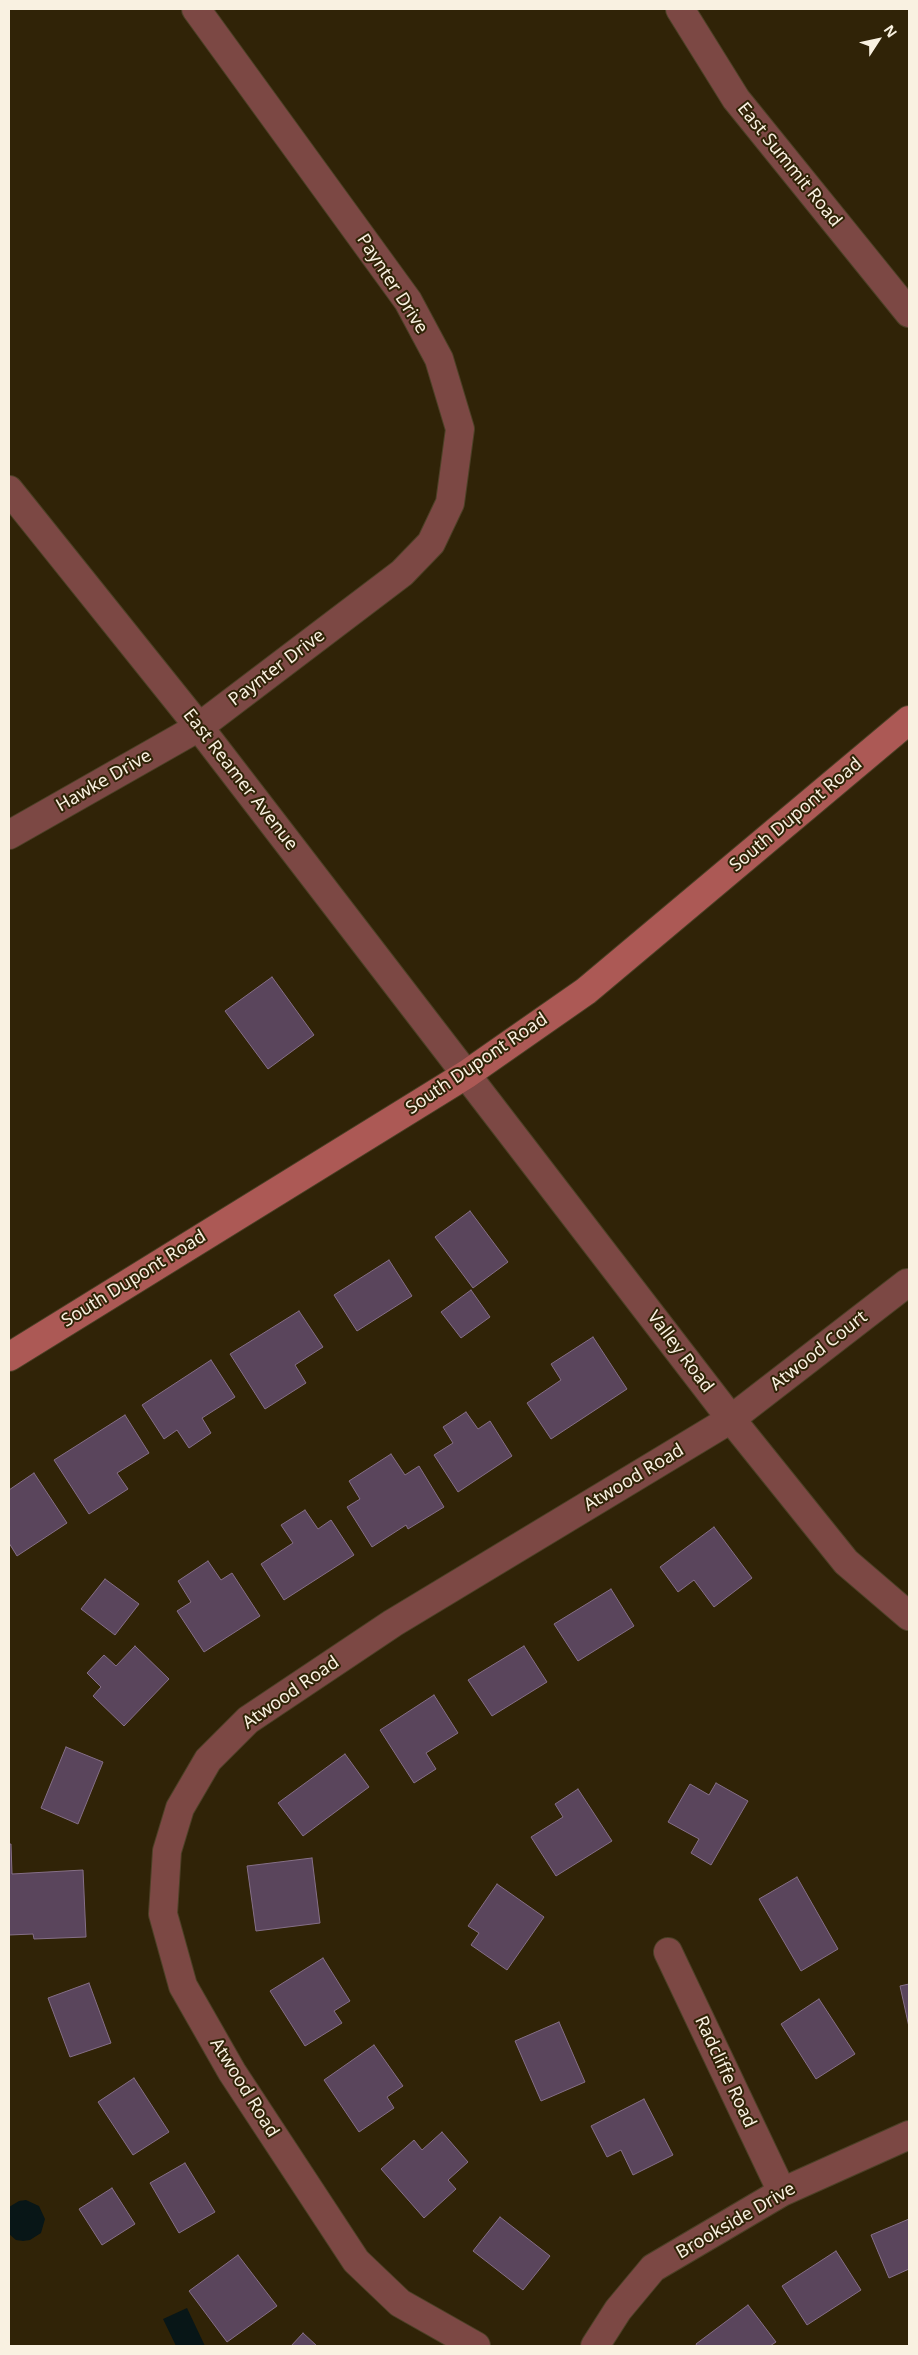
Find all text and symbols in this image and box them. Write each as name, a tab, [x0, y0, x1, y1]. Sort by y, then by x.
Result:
north arrow	[853, 15, 903, 65]
text: N	[880, 21, 902, 41]
street label: East Summit Road	[732, 98, 846, 232]
street label: Paynter Drive	[352, 230, 432, 338]
street label: Paynter Drive	[225, 625, 329, 711]
street label: East Reamer Avenue	[178, 705, 302, 855]
street label: Hawke Drive	[52, 745, 156, 817]
street label: South Dupont Road	[725, 753, 867, 877]
street label: South Dupont Road	[402, 1009, 552, 1119]
street label: South Dupont Road	[58, 1226, 210, 1332]
street label: Atwood Court	[766, 1306, 872, 1396]
street label: Valley Road	[642, 1307, 718, 1397]
street label: Atwood Road	[580, 1440, 688, 1516]
street label: Atwood Road	[239, 1652, 343, 1734]
street label: Radcliffe Road	[690, 2013, 760, 2131]
street label: Atwood Road	[205, 2034, 283, 2142]
street label: Brookside Drive	[673, 2178, 799, 2264]

